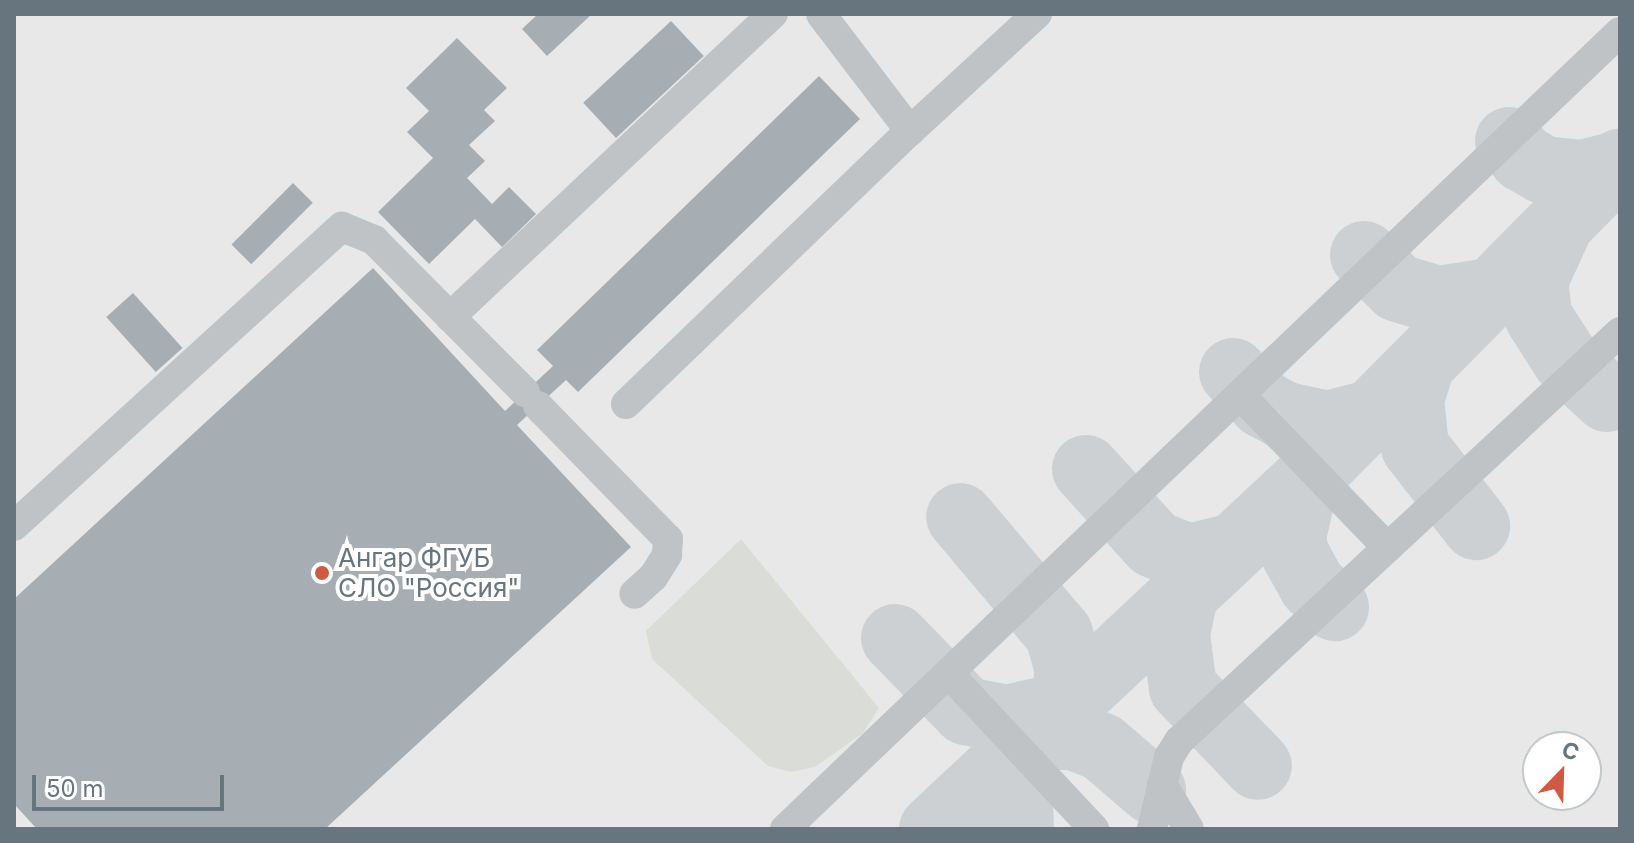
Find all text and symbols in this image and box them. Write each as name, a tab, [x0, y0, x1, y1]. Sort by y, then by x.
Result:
place label: Ангар ФГУБ СЛО "Россия"	[338, 542, 519, 604]
marker: Ангар ФГУБ СЛО "Россия"	[313, 564, 331, 582]
north arrow	[1522, 731, 1602, 811]
text: С	[1558, 736, 1583, 766]
scale bar	[36, 759, 228, 809]
text: 50 m	[46, 774, 104, 803]

